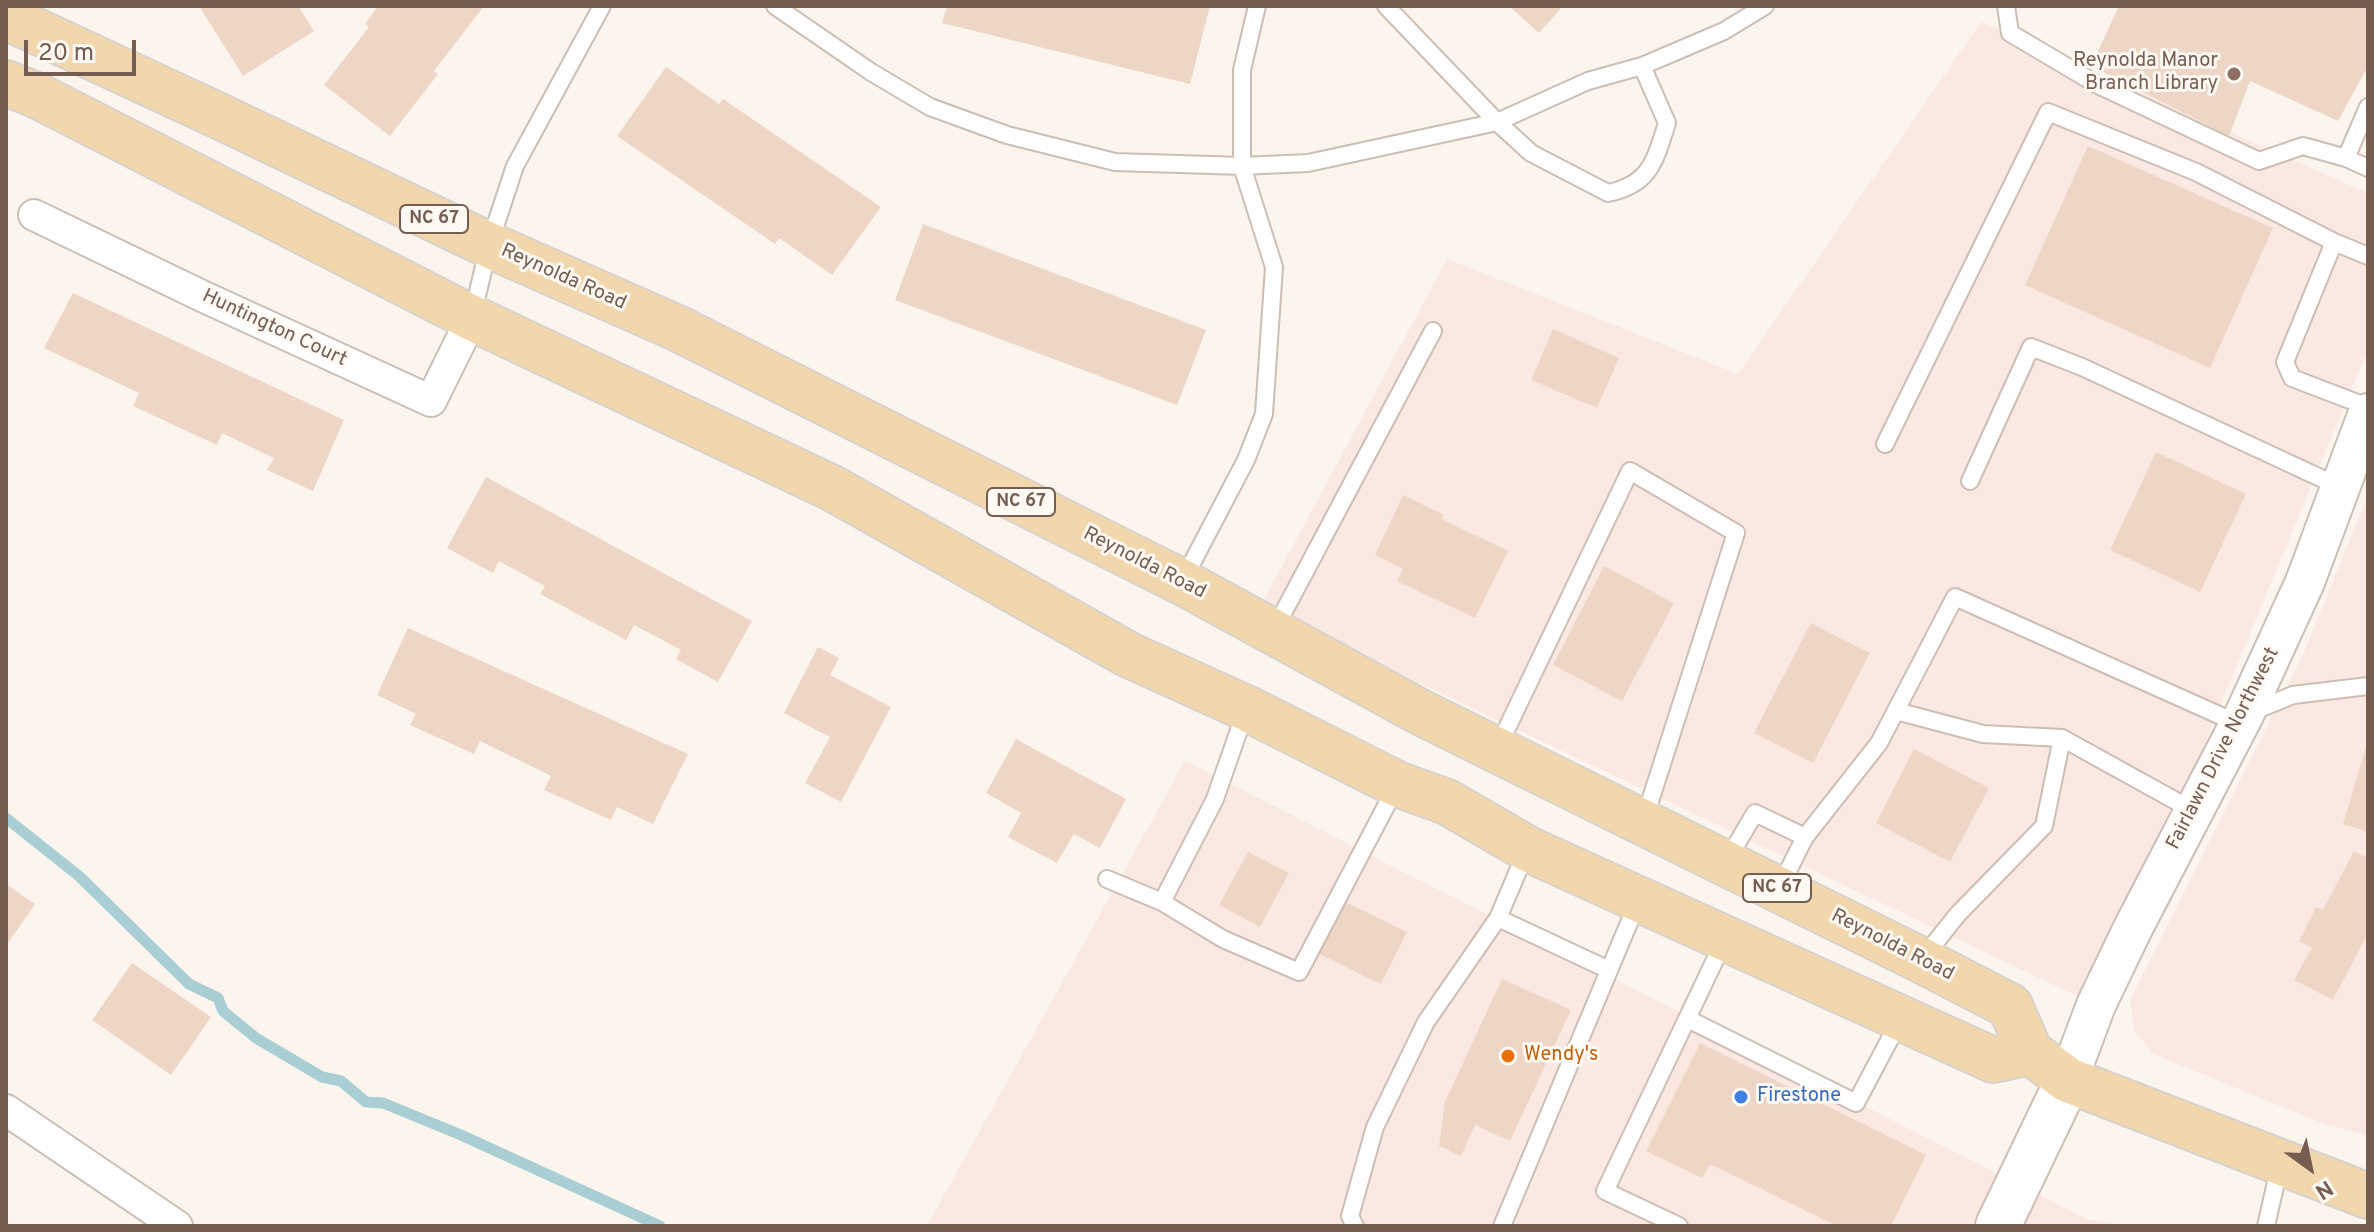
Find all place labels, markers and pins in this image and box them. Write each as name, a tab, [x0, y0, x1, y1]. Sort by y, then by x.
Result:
place label: Reynolda Manor Branch Library	[2073, 50, 2218, 97]
marker: Reynolda Manor Branch Library	[2225, 65, 2243, 83]
place label: Wendy's	[1524, 1044, 1598, 1068]
marker: Wendy's	[1499, 1047, 1517, 1065]
place label: Firestone	[1757, 1085, 1841, 1109]
marker: Firestone	[1732, 1088, 1750, 1106]

